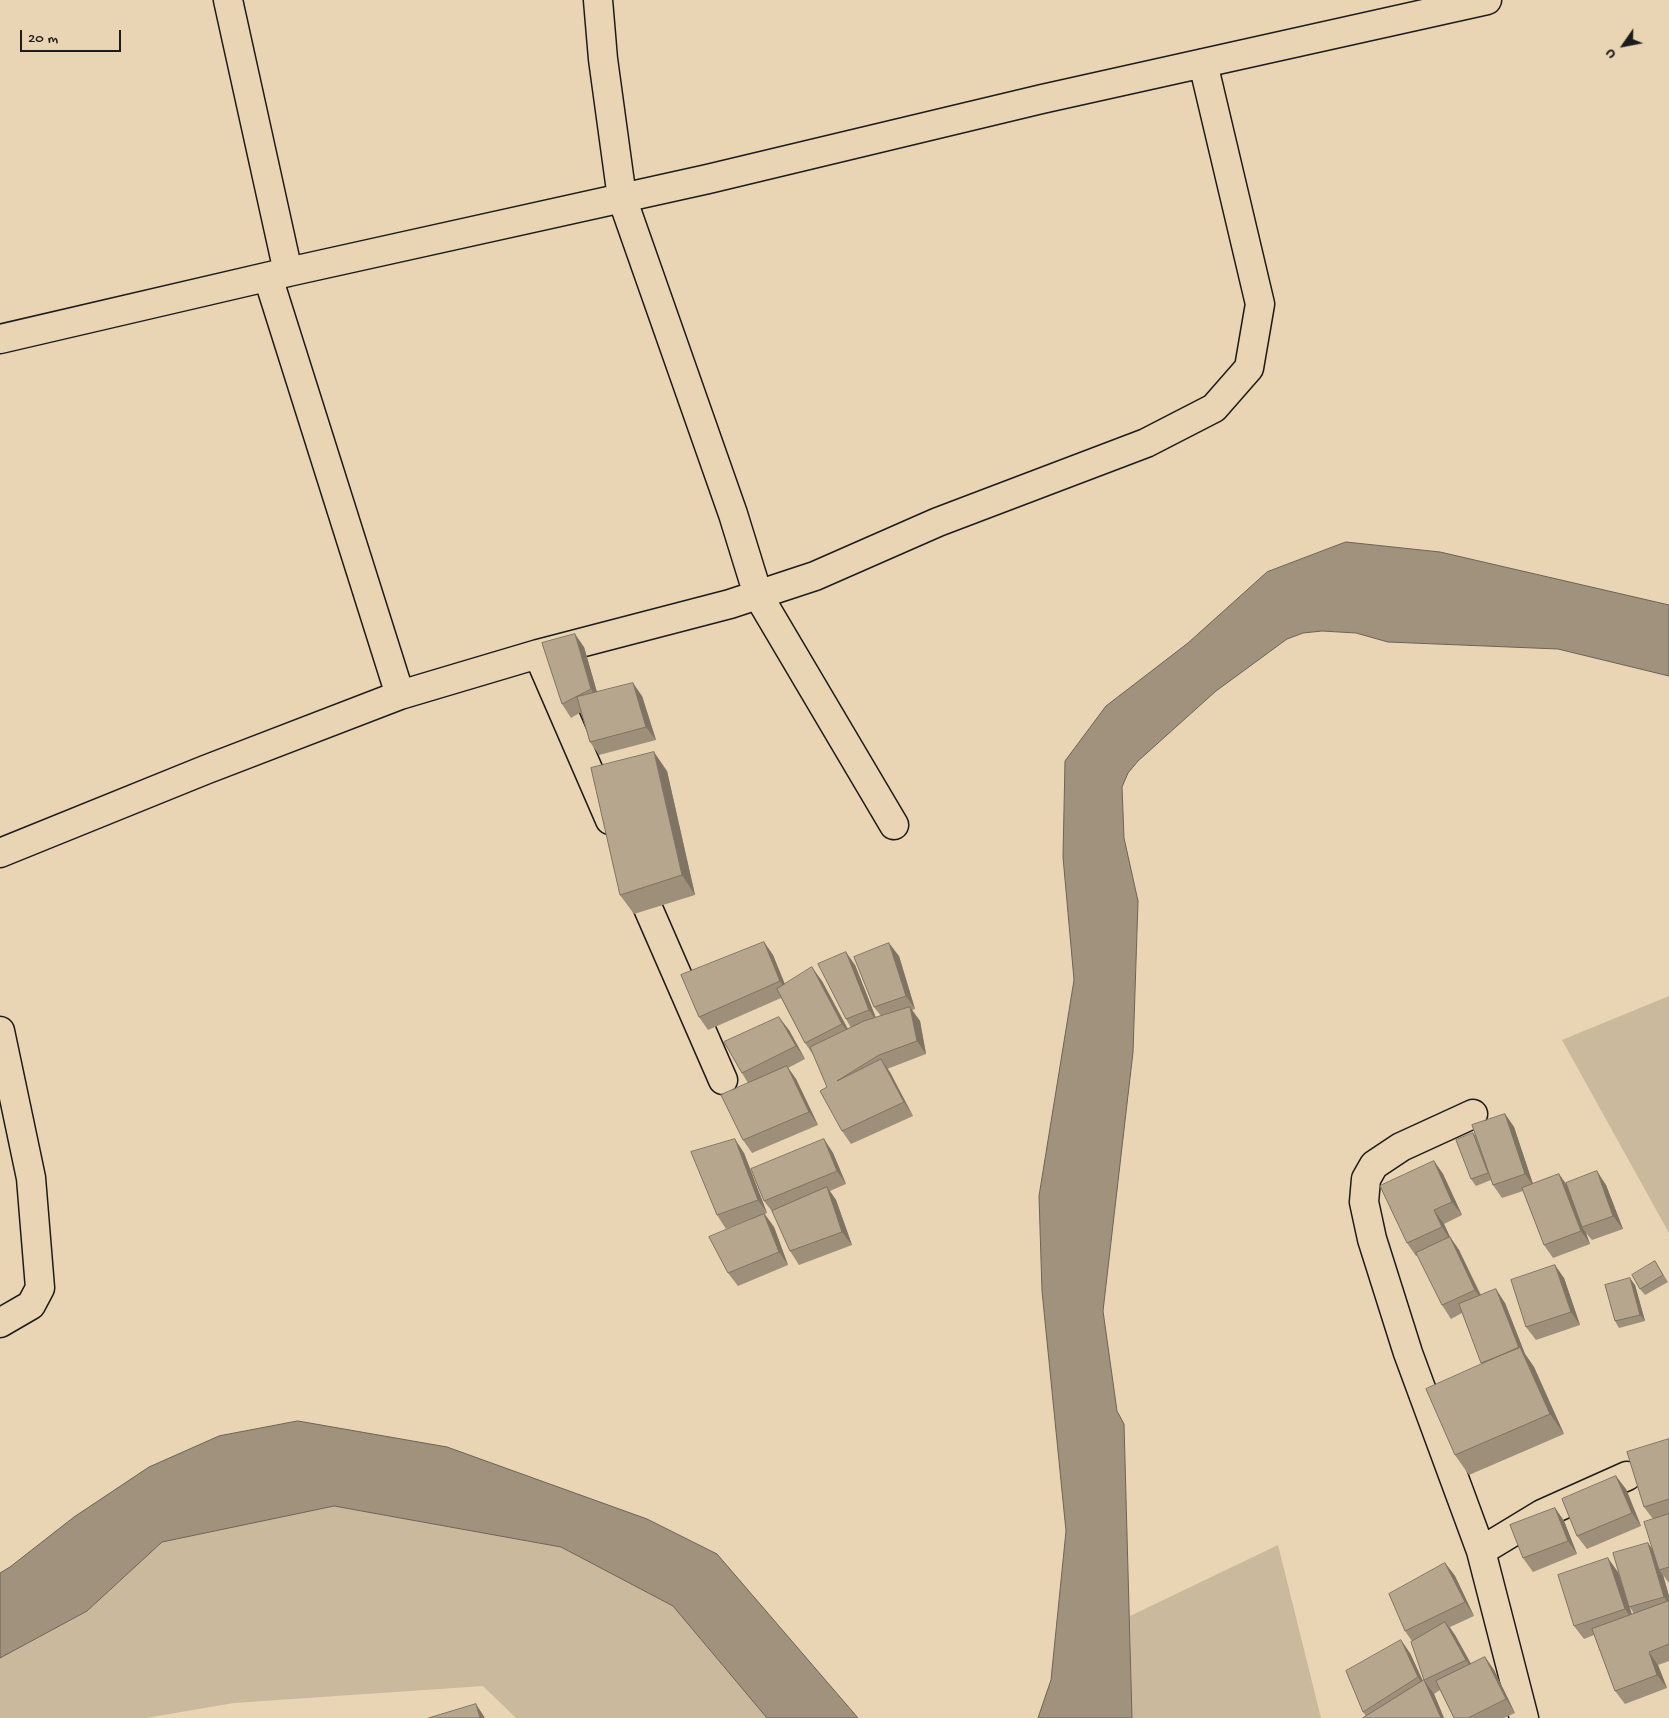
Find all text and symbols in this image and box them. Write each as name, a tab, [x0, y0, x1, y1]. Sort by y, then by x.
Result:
scale bar	[22, 20, 124, 52]
north arrow	[1599, 20, 1649, 70]
text: 20 m	[28, 30, 58, 48]
text: U	[1602, 45, 1620, 61]

